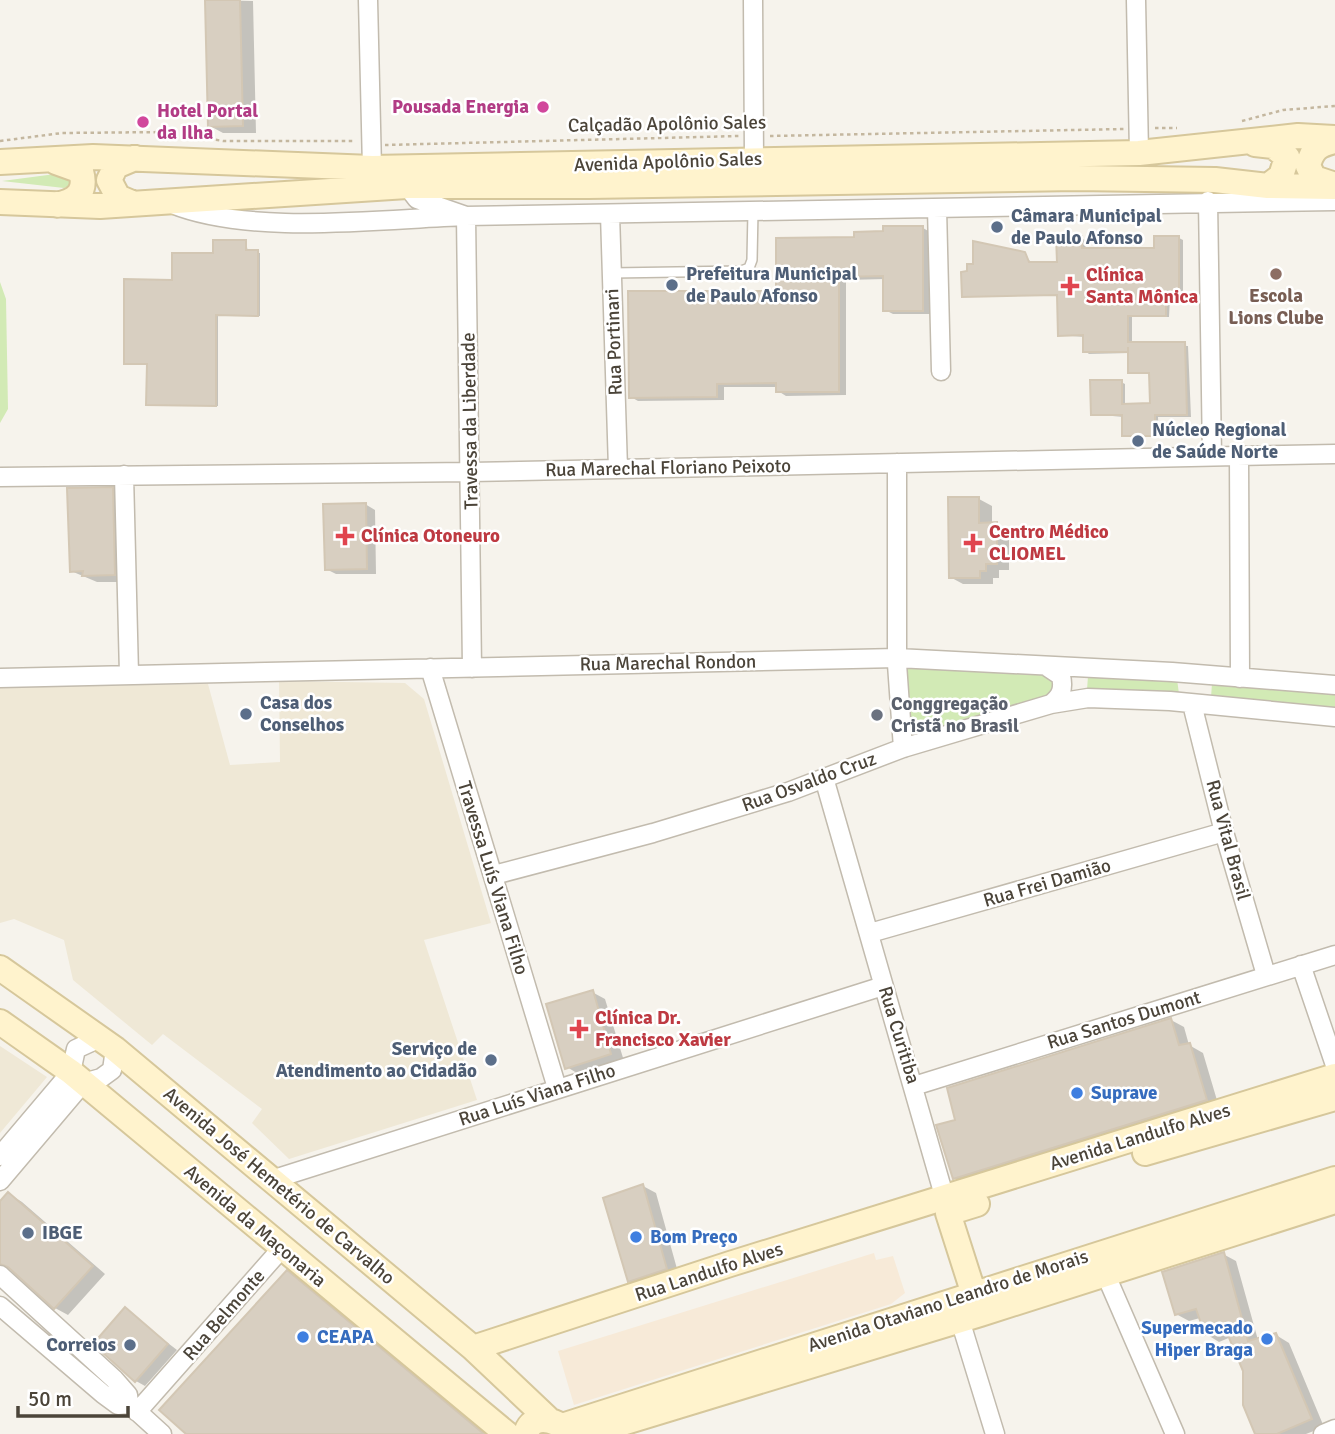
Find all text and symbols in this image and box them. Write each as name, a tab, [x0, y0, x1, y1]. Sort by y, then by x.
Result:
place label: Pousada Energia	[392, 95, 529, 119]
place label: Hotel Portal da Ilha	[157, 99, 258, 145]
marker: Pousada Energia	[535, 99, 551, 115]
street label: Calçadão Apolônio Sales	[568, 110, 766, 138]
marker: Hotel Portal da Ilha	[135, 114, 151, 130]
street label: Avenida Apolônio Sales	[573, 147, 763, 177]
place label: Câmara Municipal de Paulo Afonso	[1011, 204, 1162, 250]
marker: Câmara Municipal de Paulo Afonso	[989, 219, 1005, 235]
place label: Prefeitura Municipal de Paulo Afonso	[686, 262, 857, 308]
place label: Clínica Santa Mônica	[1086, 263, 1199, 309]
marker: Escola Lions Clube	[1268, 266, 1284, 282]
marker: Clínica Santa Mônica	[1060, 276, 1080, 296]
marker: Prefeitura Municipal de Paulo Afonso	[664, 277, 680, 293]
place label: Escola Lions Clube	[1228, 284, 1324, 330]
street label: Rua Portinari	[600, 288, 628, 396]
street label: Travessa da Liberdade	[456, 332, 484, 510]
place label: Núcleo Regional de Saúde Norte	[1152, 418, 1287, 464]
marker: Núcleo Regional de Saúde Norte	[1130, 433, 1146, 449]
street label: Rua Marechal Floriano Peixoto	[545, 454, 791, 482]
place label: Centro Médico CLIOMEL	[989, 520, 1109, 566]
place label: Clínica Otoneuro	[361, 524, 500, 548]
marker: Clínica Otoneuro	[335, 526, 355, 546]
marker: Centro Médico CLIOMEL	[963, 533, 983, 553]
street label: Rua Marechal Rondon	[579, 649, 757, 677]
place label: Casa dos Conselhos	[260, 691, 344, 737]
place label: Conggregação Cristã no Brasil	[891, 692, 1019, 738]
marker: Casa dos Conselhos	[238, 706, 254, 722]
marker: Conggregação Cristã no Brasil	[869, 707, 885, 723]
street label: Rua Osvaldo Cruz	[739, 747, 879, 817]
street label: Rua Vital Brasil	[1200, 777, 1256, 903]
street label: Travessa Luís Viana Filho	[452, 778, 534, 978]
street label: Rua Frei Damião	[980, 853, 1114, 913]
street label: Rua Curitiba	[873, 983, 925, 1087]
street label: Rua Santos Dumont	[1044, 985, 1204, 1055]
place label: Clínica Dr. Francisco Xavier	[595, 1006, 731, 1052]
marker: Clínica Dr. Francisco Xavier	[569, 1019, 589, 1039]
place label: Serviço de Atendimento ao Cidadão	[276, 1037, 477, 1083]
marker: Serviço de Atendimento ao Cidadão	[483, 1052, 499, 1068]
street label: Rua Luís Viana Filho	[456, 1058, 619, 1132]
place label: Suprave	[1091, 1081, 1157, 1105]
street label: Avenida José Hemetério de Carvalho	[158, 1082, 400, 1290]
marker: Suprave	[1069, 1085, 1085, 1101]
street label: Avenida Landulfo Alves	[1047, 1098, 1233, 1176]
street label: Avenida da Maçonaria	[179, 1160, 331, 1292]
place label: IBGE	[42, 1221, 83, 1245]
marker: IBGE	[20, 1225, 36, 1241]
place label: Bom Preço	[650, 1225, 738, 1249]
marker: Bom Preço	[628, 1229, 644, 1245]
street label: Rua Landulfo Alves	[632, 1237, 786, 1307]
street label: Avenida Otaviano Leandro de Morais	[805, 1244, 1091, 1358]
street label: Rua Belmonte	[178, 1264, 270, 1366]
place label: Supermecado Hiper Braga	[1141, 1316, 1253, 1362]
place label: CEAPA	[317, 1325, 374, 1349]
marker: CEAPA	[295, 1329, 311, 1345]
marker: Supermecado Hiper Braga	[1259, 1331, 1275, 1347]
place label: Correios	[46, 1333, 116, 1357]
marker: Correios	[122, 1337, 138, 1353]
scale bar	[18, 1374, 128, 1418]
text: 50 m	[28, 1386, 72, 1412]

